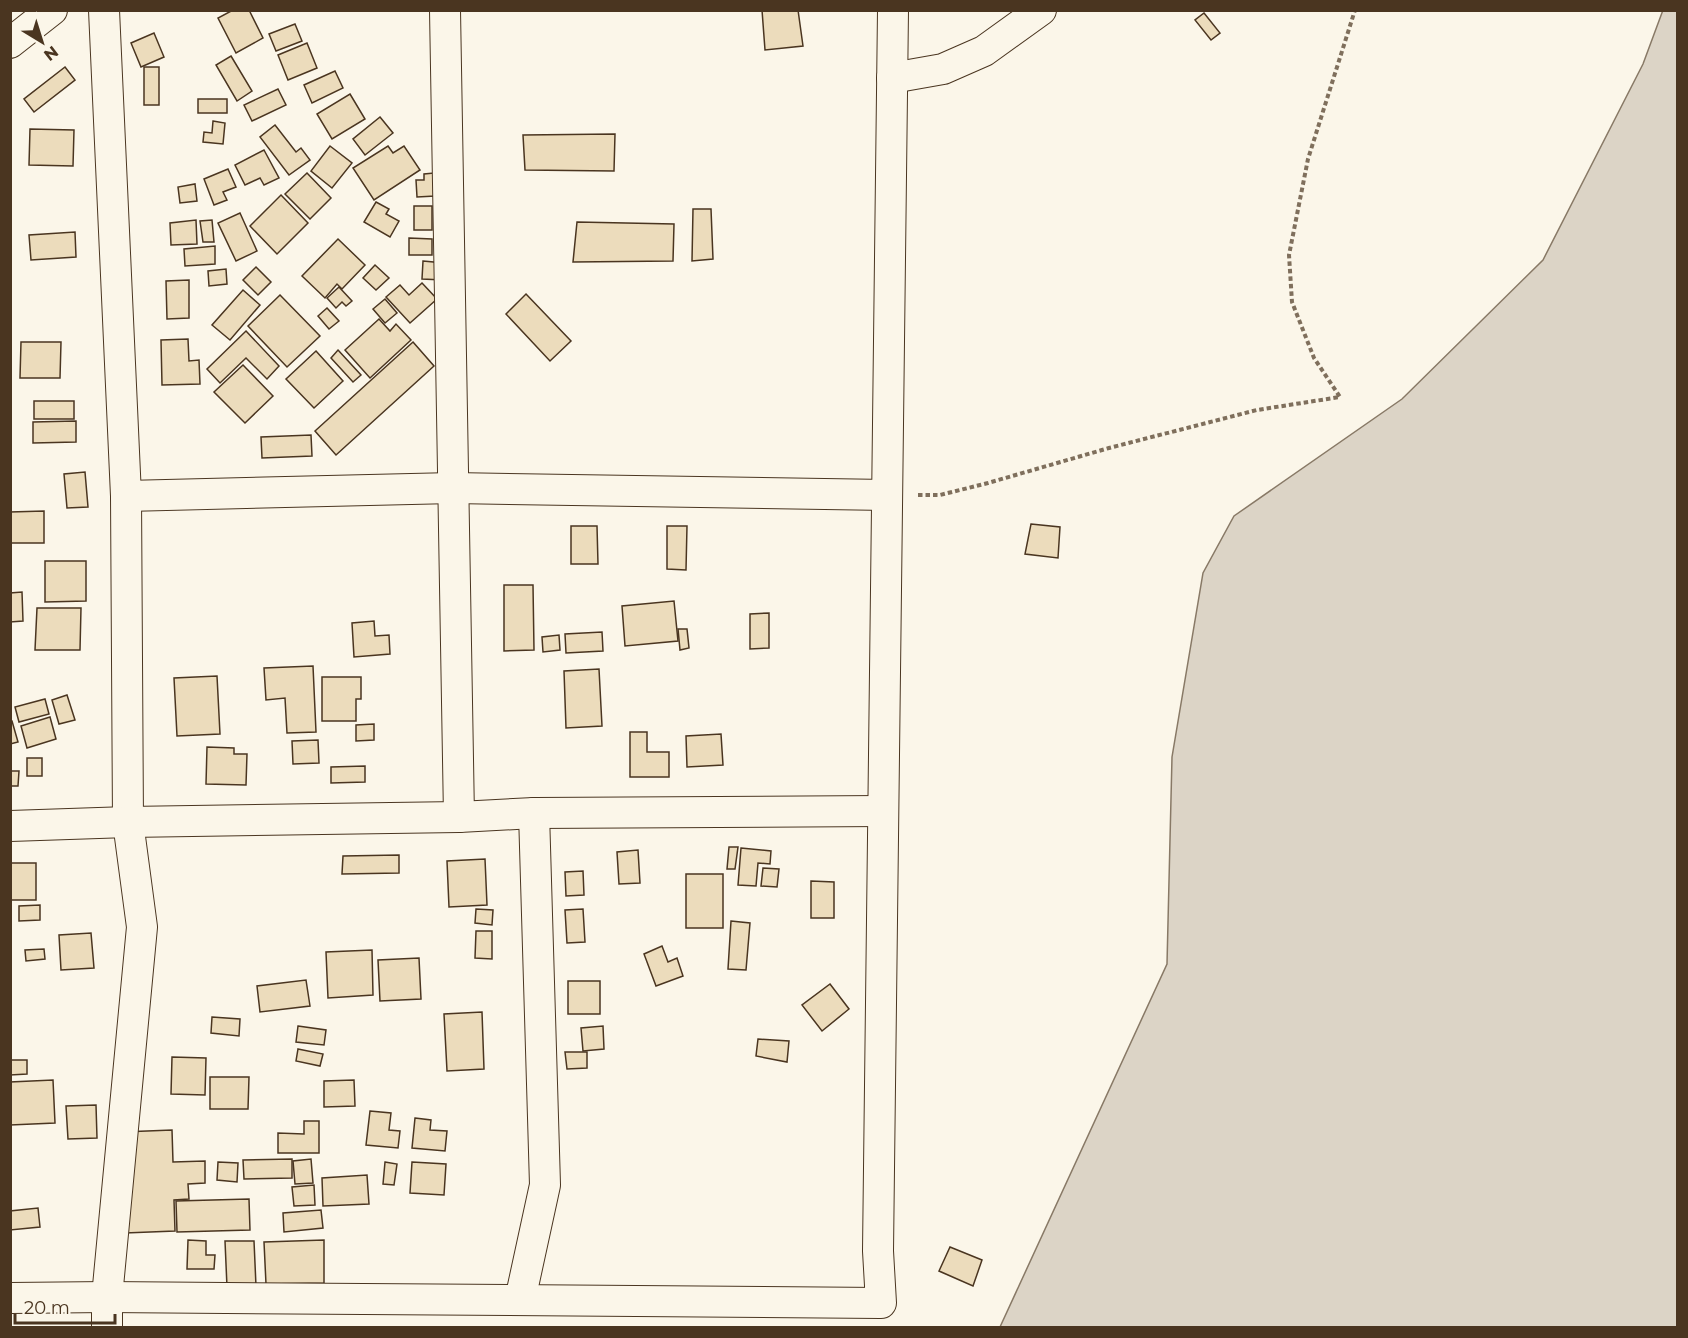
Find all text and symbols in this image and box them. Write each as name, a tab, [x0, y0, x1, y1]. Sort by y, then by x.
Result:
north arrow	[12, 12, 72, 72]
text: N	[40, 42, 62, 65]
scale bar	[15, 1287, 116, 1325]
text: 20 m	[24, 1297, 70, 1319]

